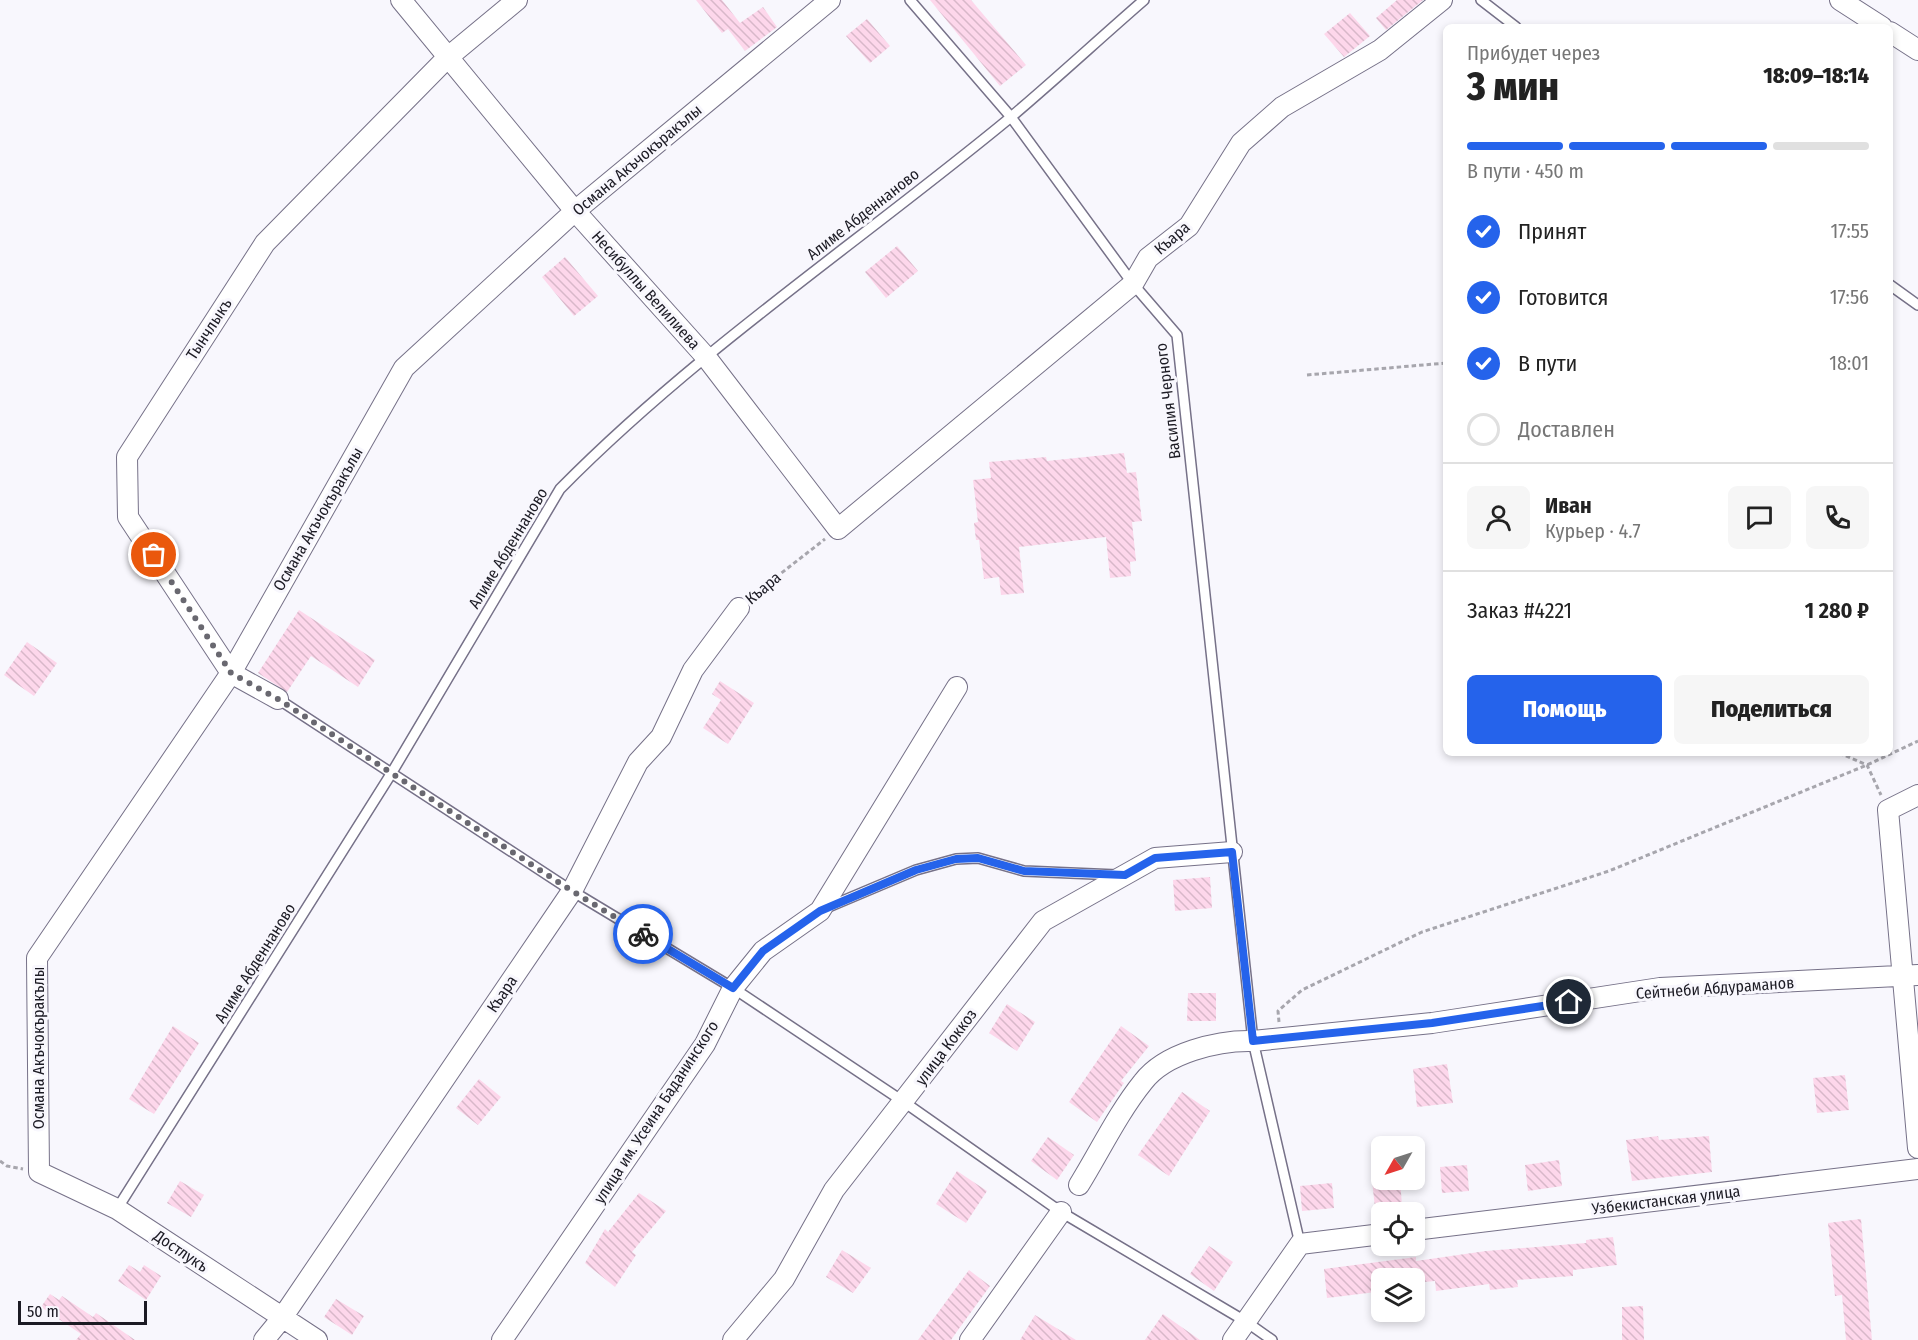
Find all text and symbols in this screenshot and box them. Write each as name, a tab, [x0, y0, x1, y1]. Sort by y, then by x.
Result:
text: Прибудет через	[1467, 41, 1600, 65]
text: 18:09–18:14	[1763, 62, 1869, 89]
text: 3 мин	[1467, 64, 1559, 110]
street label: Османа Акъчокъракълы	[569, 100, 705, 220]
text: В пути · 450 m	[1467, 159, 1584, 183]
street label: Алиме Абденнаново	[803, 164, 923, 264]
icon: check	[1467, 215, 1500, 248]
street label: Къара	[1150, 217, 1194, 258]
text: Принят	[1518, 218, 1586, 245]
text: 17:55	[1831, 219, 1869, 243]
street label: Несибуллы Велилиева	[588, 227, 704, 353]
icon: check	[1467, 281, 1500, 314]
text: Готовится	[1518, 284, 1609, 311]
text: 17:56	[1830, 285, 1869, 309]
street label: Тынчлыкъ	[182, 295, 236, 363]
street label: Василия Черного	[1151, 342, 1185, 460]
icon: check	[1467, 347, 1500, 380]
text: В пути	[1518, 350, 1577, 377]
text: 18:01	[1829, 351, 1869, 375]
text: Доставлен	[1518, 416, 1615, 443]
street label: Османа Акъчокъракълы	[269, 444, 367, 594]
street label: Алиме Абденнаново	[464, 484, 552, 612]
button: person	[1467, 486, 1530, 549]
button: chat	[1728, 486, 1791, 549]
button: phone	[1806, 486, 1869, 549]
text: Иван	[1545, 492, 1592, 519]
text: Курьер · 4.7	[1545, 519, 1641, 543]
pin	[128, 529, 179, 580]
icon: bag	[137, 538, 170, 571]
street label: Къара	[741, 568, 785, 608]
text: Заказ #4221	[1467, 597, 1572, 624]
text: 1 280 ₽	[1805, 597, 1869, 624]
button: Помощь	[1467, 675, 1662, 744]
button: Поделиться	[1674, 675, 1869, 744]
street label: Алиме Абденнаново	[211, 900, 299, 1026]
courier	[613, 904, 673, 964]
icon: bike	[627, 918, 660, 951]
street label: Османа Акъчокъракълы	[29, 967, 48, 1129]
street label: Къара	[483, 972, 521, 1016]
street label: Сейтнеби Абдураманов	[1635, 973, 1795, 1003]
pin	[1543, 976, 1594, 1027]
icon: home	[1552, 985, 1585, 1018]
street label: улица Коккоз	[911, 1005, 981, 1089]
street label: улица им. Усеина Баданинского	[590, 1017, 722, 1207]
north arrow	[1371, 1136, 1425, 1190]
map controls	[1371, 1136, 1425, 1322]
street label: Узбекистанская улица	[1590, 1181, 1741, 1219]
button: locate	[1371, 1202, 1425, 1256]
street label: Достлукъ	[149, 1225, 212, 1276]
button: layers	[1371, 1268, 1425, 1322]
scale bar	[18, 1298, 147, 1326]
text: 50 m	[27, 1302, 59, 1321]

